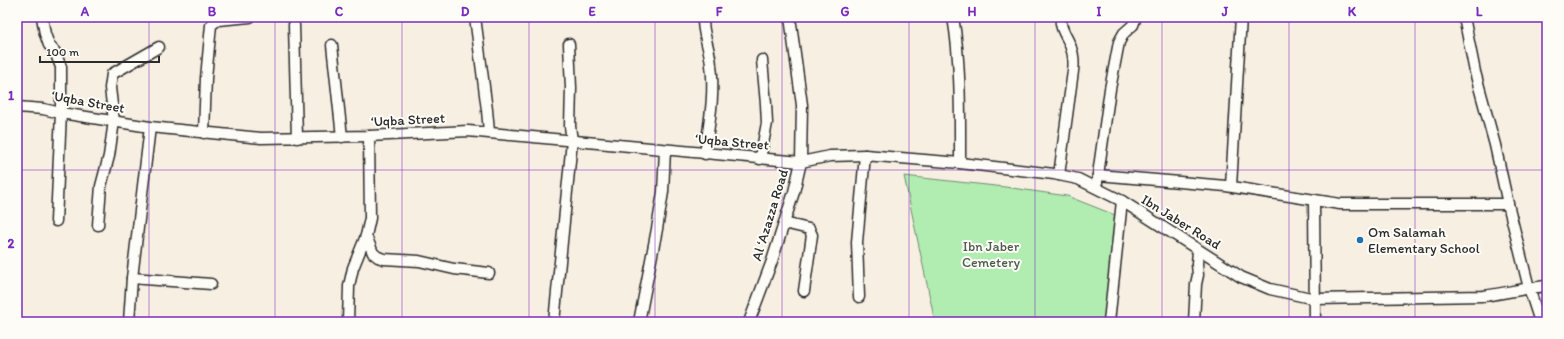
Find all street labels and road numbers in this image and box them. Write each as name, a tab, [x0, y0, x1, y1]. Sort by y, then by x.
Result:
street label: ‘Uqba Street	[50, 87, 126, 117]
street label: ‘Uqba Street	[371, 110, 445, 130]
street label: ‘Uqba Street	[694, 130, 770, 154]
street label: Al ‘Azazza Road	[748, 167, 792, 263]
street label: Ibn Jaber Road	[1138, 191, 1224, 253]

